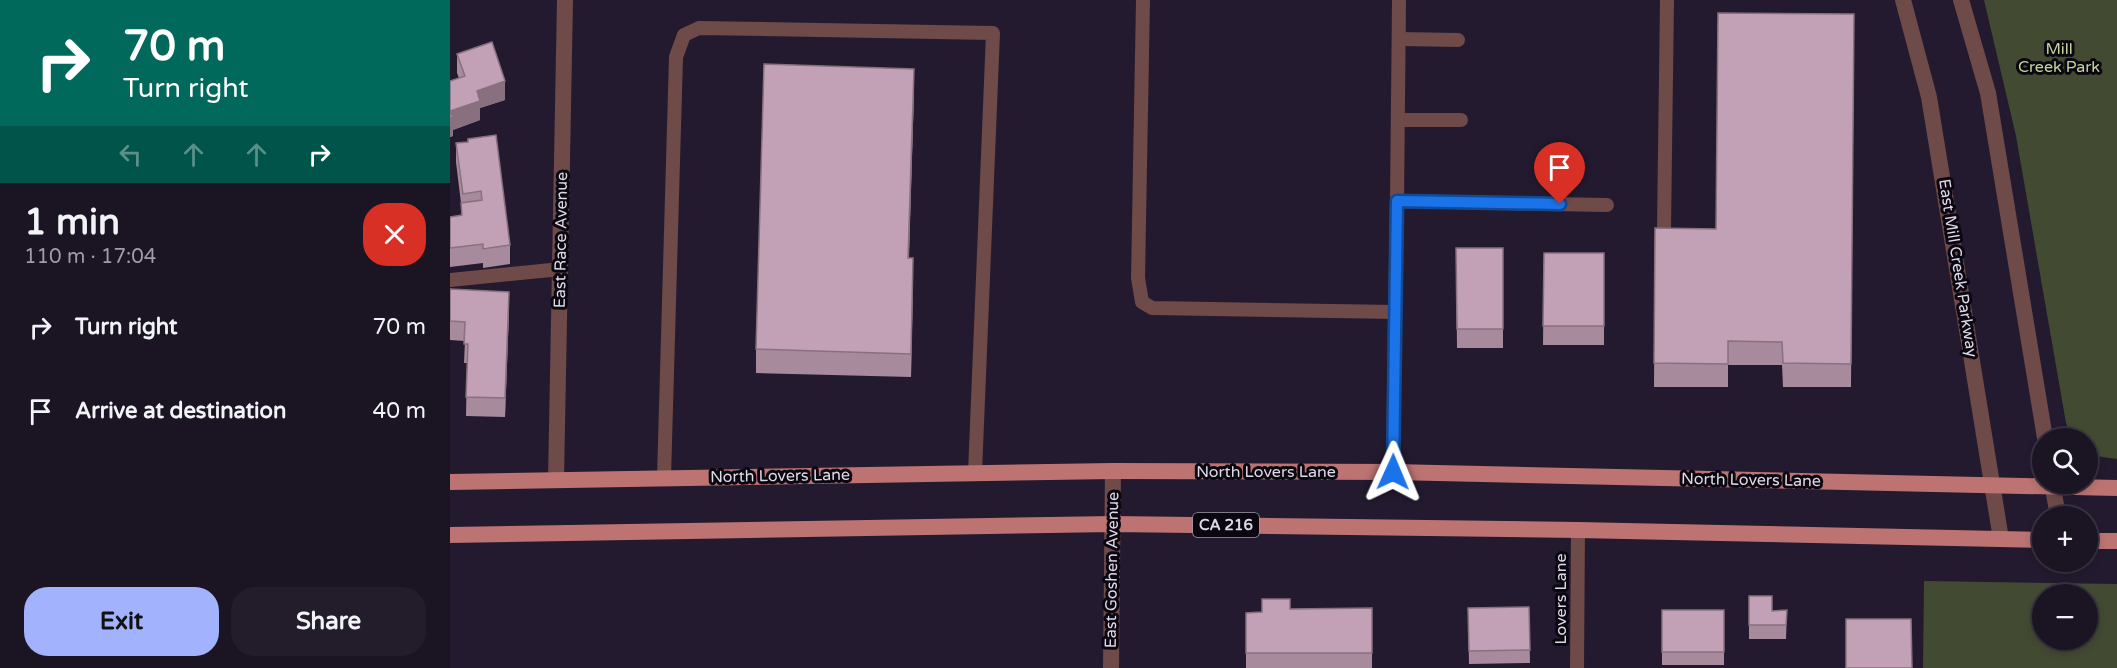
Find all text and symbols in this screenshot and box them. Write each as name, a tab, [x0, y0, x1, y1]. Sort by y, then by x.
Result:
text: 70 m	[123, 21, 225, 72]
icon: right	[24, 24, 102, 102]
park label: Mill Creek Park	[2018, 39, 2100, 77]
text: Turn right	[123, 72, 249, 105]
icon: left	[114, 138, 147, 171]
icon: ahead	[177, 138, 210, 171]
icon: ahead	[240, 138, 273, 171]
icon: right	[303, 138, 336, 171]
pin	[1534, 142, 1585, 204]
icon: arrive	[1543, 151, 1576, 184]
street label: East Race Avenue	[550, 172, 572, 308]
street label: East Mill Creek Parkway	[1934, 177, 1982, 359]
text: 1 min	[24, 201, 120, 244]
button: close	[363, 203, 426, 266]
text: 110 m · 17:04	[24, 245, 156, 269]
icon: right	[24, 311, 57, 344]
text: Turn right	[75, 314, 177, 340]
text: 70 m	[372, 314, 426, 340]
icon: arrive	[24, 395, 57, 428]
text: Arrive at destination	[75, 398, 286, 424]
text: 40 m	[372, 398, 426, 424]
map controls	[2032, 428, 2098, 650]
button: search	[2032, 428, 2098, 494]
position arrow	[1361, 440, 1425, 504]
street label: North Lovers Lane	[1196, 462, 1336, 482]
street label: North Lovers Lane	[710, 465, 850, 487]
street label: North Lovers Lane	[1681, 469, 1821, 491]
street label: East Goshen Avenue	[1101, 492, 1123, 648]
button: +	[2032, 506, 2098, 572]
road number: CA 216	[1193, 513, 1259, 537]
street label: Lovers Lane	[1551, 553, 1571, 645]
button: −	[2032, 584, 2098, 650]
button: Exit	[24, 587, 219, 656]
button: Share	[231, 587, 426, 656]

